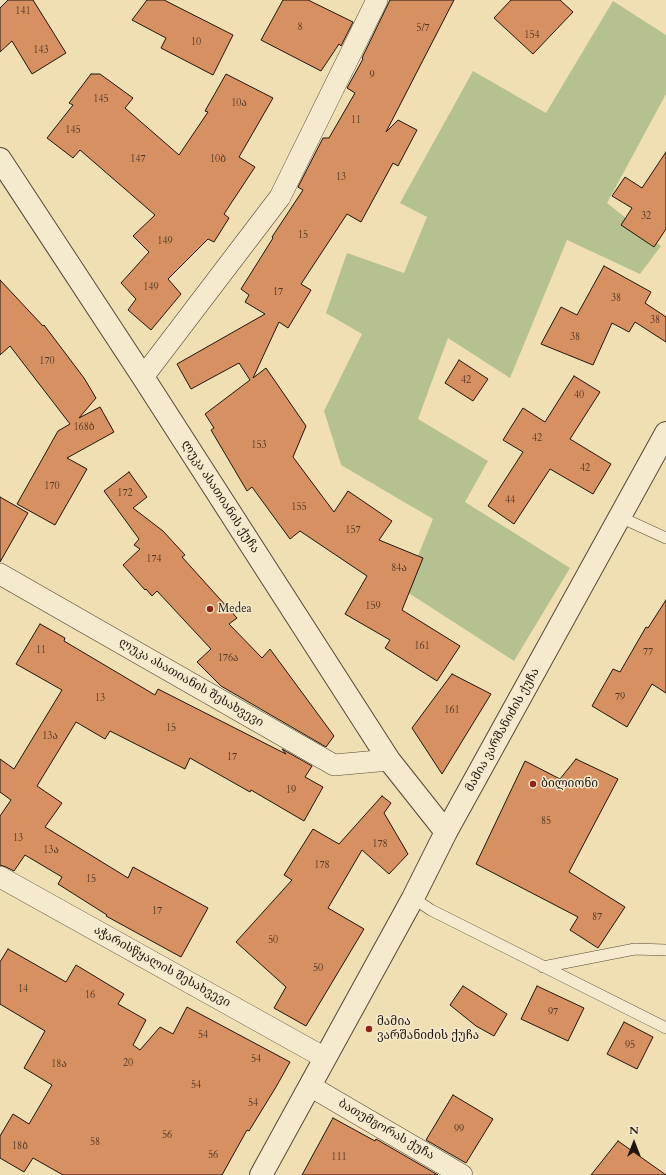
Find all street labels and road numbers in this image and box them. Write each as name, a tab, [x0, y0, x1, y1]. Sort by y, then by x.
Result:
street label: ლუკა ასათიანის ქუჩა	[178, 438, 262, 556]
street label: ლუკა ასათიანის შესახვევი	[116, 636, 266, 730]
street label: მამია ვარშანიძის ქუჩა	[463, 666, 543, 794]
street label: აჭარისწყალის შესახვევი	[91, 923, 233, 1011]
street label: ბათუმგორას ქუჩა	[336, 1097, 436, 1163]

